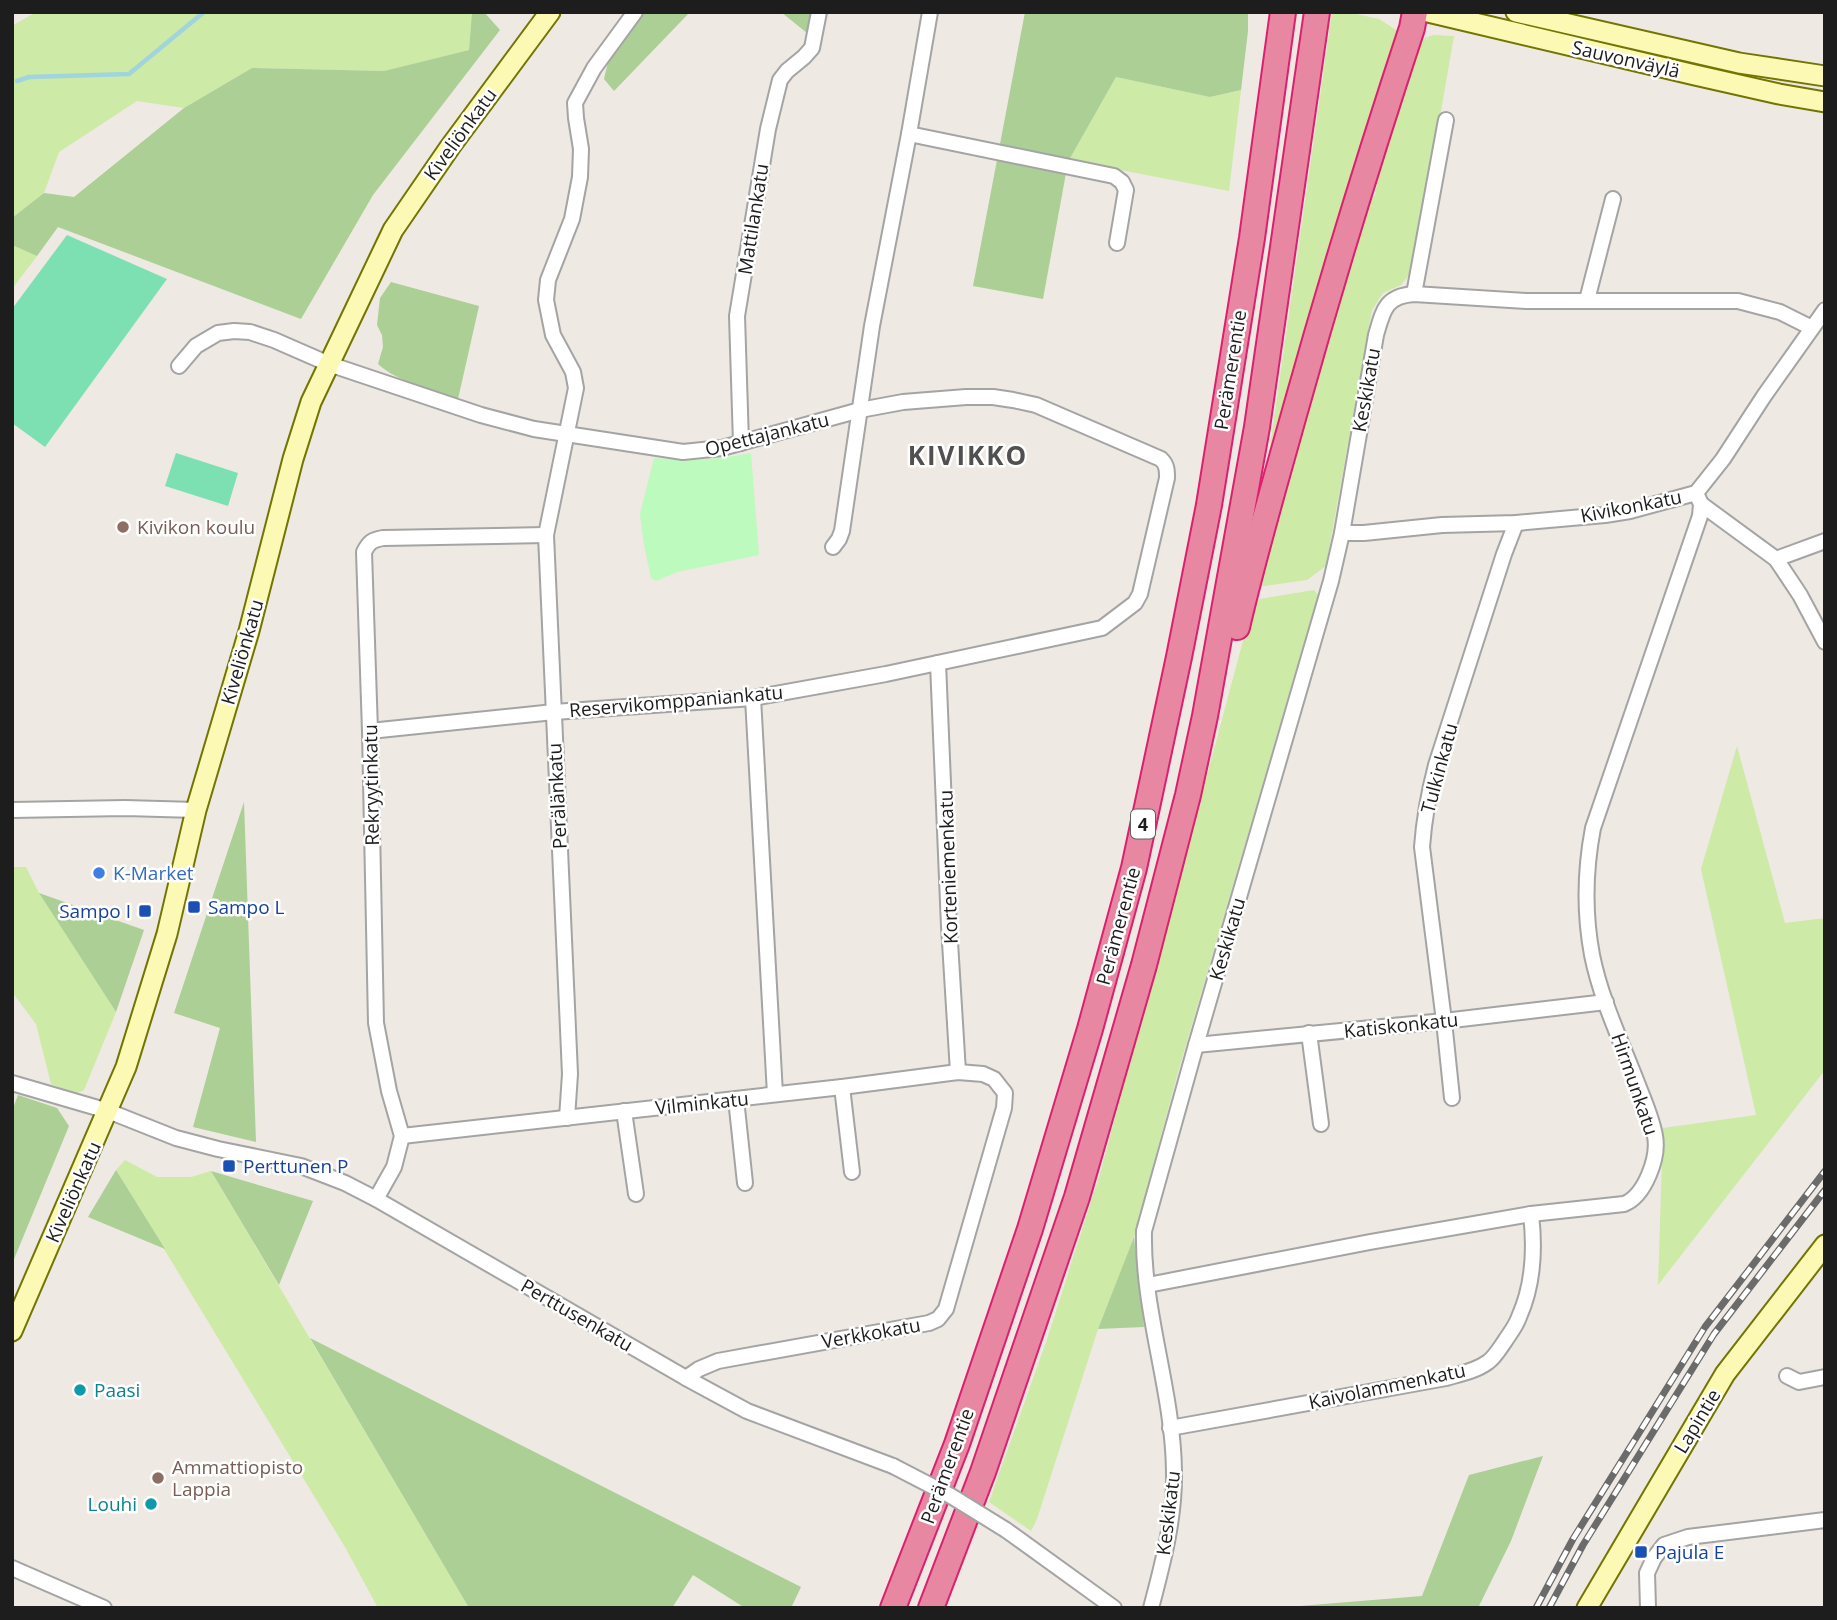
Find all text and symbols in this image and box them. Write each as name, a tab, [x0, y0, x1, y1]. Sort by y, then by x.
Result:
street label: Sauvonväylä	[1569, 34, 1683, 84]
street label: Kiveliönkatu	[418, 83, 502, 185]
street label: Mattilankatu	[731, 162, 775, 276]
street label: Perämerentie	[1208, 308, 1252, 432]
street label: Keskikatu	[1346, 346, 1386, 434]
street label: Opettajankatu	[702, 406, 832, 462]
district label: KIVIKKO	[908, 437, 1028, 473]
street label: Kivikonkatu	[1578, 483, 1684, 529]
place label: Kivikon koulu	[137, 514, 255, 540]
marker: Kivikon koulu	[115, 519, 131, 535]
street label: Kiveliönkatu	[215, 596, 269, 708]
street label: Reservikomppaniankatu	[568, 679, 784, 723]
street label: Tulkinkatu	[1414, 720, 1464, 816]
street label: Rekryytinkatu	[357, 724, 385, 846]
street label: Perälänkatu	[541, 742, 573, 850]
street label: Korteniemenkatu	[932, 789, 964, 945]
road number: 4	[1131, 810, 1155, 838]
place label: K-Market	[113, 860, 194, 886]
street label: Perämerentie	[1090, 864, 1146, 988]
marker: K-Market	[91, 865, 107, 881]
place label: Sampo L	[208, 894, 285, 920]
street label: Keskikatu	[1203, 895, 1251, 983]
place label: Sampo I	[59, 898, 131, 924]
marker: Sampo L	[186, 899, 202, 915]
marker: Sampo I	[137, 903, 153, 919]
street label: Katiskonkatu	[1343, 1006, 1459, 1044]
street label: Hirmunkatu	[1605, 1029, 1665, 1139]
street label: Vilminkatu	[654, 1085, 750, 1121]
street label: Kiveliönkatu	[39, 1137, 107, 1247]
place label: Perttunen P	[243, 1153, 348, 1179]
marker: Perttunen P	[221, 1158, 237, 1174]
street label: Perttusenkatu	[516, 1272, 638, 1358]
street label: Verkkokatu	[819, 1312, 923, 1354]
street label: Kaivolammenkatu	[1306, 1357, 1468, 1415]
place label: Paasi	[94, 1377, 140, 1403]
marker: Paasi	[72, 1382, 88, 1398]
street label: Lapintie	[1668, 1384, 1726, 1458]
street label: Perämerentie	[914, 1405, 980, 1527]
place label: Ammattiopisto Lappia	[172, 1454, 303, 1502]
street label: Keskikatu	[1150, 1469, 1186, 1557]
marker: Ammattiopisto Lappia	[150, 1470, 166, 1486]
place label: Louhi	[88, 1491, 137, 1517]
marker: Louhi	[143, 1496, 159, 1512]
place label: Pajula E	[1655, 1539, 1724, 1565]
marker: Pajula E	[1633, 1544, 1649, 1560]

